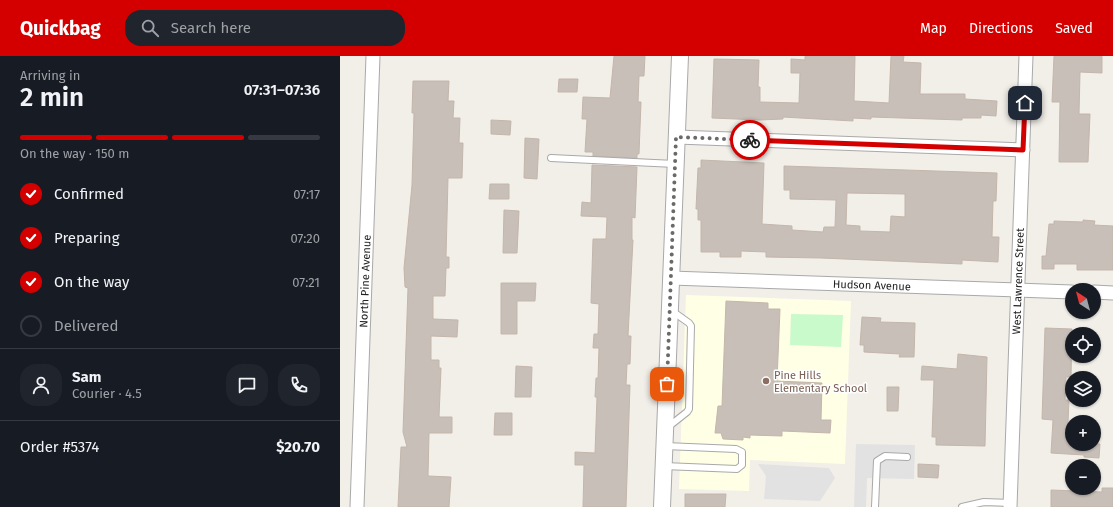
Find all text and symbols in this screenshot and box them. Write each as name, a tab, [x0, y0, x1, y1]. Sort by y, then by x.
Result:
search box	[125, 10, 405, 46]
text: Quickbag	[20, 17, 101, 40]
icon: search	[139, 17, 161, 39]
text: Search here	[171, 19, 251, 37]
text: Map	[920, 20, 947, 37]
text: Directions	[969, 20, 1033, 37]
text: Saved	[1055, 20, 1093, 37]
text: Arriving in	[20, 68, 80, 83]
text: 07:31–07:36	[244, 81, 320, 99]
text: 2 min	[20, 82, 84, 113]
pin	[1008, 86, 1042, 120]
icon: home	[1014, 92, 1036, 114]
courier	[730, 120, 770, 160]
icon: bike	[739, 129, 761, 151]
text: On the way · 150 m	[20, 146, 129, 161]
icon: check	[20, 183, 42, 205]
text: Confirmed	[54, 185, 124, 203]
text: 07:17	[293, 187, 320, 202]
icon: check	[20, 227, 42, 249]
street label: West Lawrence Street	[1010, 228, 1026, 335]
text: Preparing	[54, 229, 119, 247]
text: 07:20	[290, 231, 320, 246]
street label: North Pine Avenue	[357, 234, 373, 328]
icon: check	[20, 271, 42, 293]
text: On the way	[54, 273, 129, 291]
text: 07:21	[292, 275, 320, 290]
street label: Hudson Avenue	[833, 277, 911, 293]
north arrow	[1065, 283, 1101, 319]
map controls	[1065, 283, 1101, 495]
text: Delivered	[54, 317, 118, 335]
button: locate	[1065, 327, 1101, 363]
button: person	[20, 364, 62, 406]
button: chat	[226, 364, 268, 406]
button: phone	[278, 364, 320, 406]
pin	[650, 367, 684, 401]
text: Sam	[72, 368, 101, 386]
place label: Pine Hills Elementary School	[774, 369, 867, 395]
button: layers	[1065, 371, 1101, 407]
icon: bag	[656, 373, 678, 395]
marker: Pine Hills Elementary School	[761, 376, 771, 386]
text: Courier · 4.5	[72, 386, 142, 401]
button: +	[1065, 415, 1101, 451]
text: Order #5374	[20, 438, 99, 456]
text: $20.70	[276, 438, 320, 456]
button: −	[1065, 459, 1101, 495]

